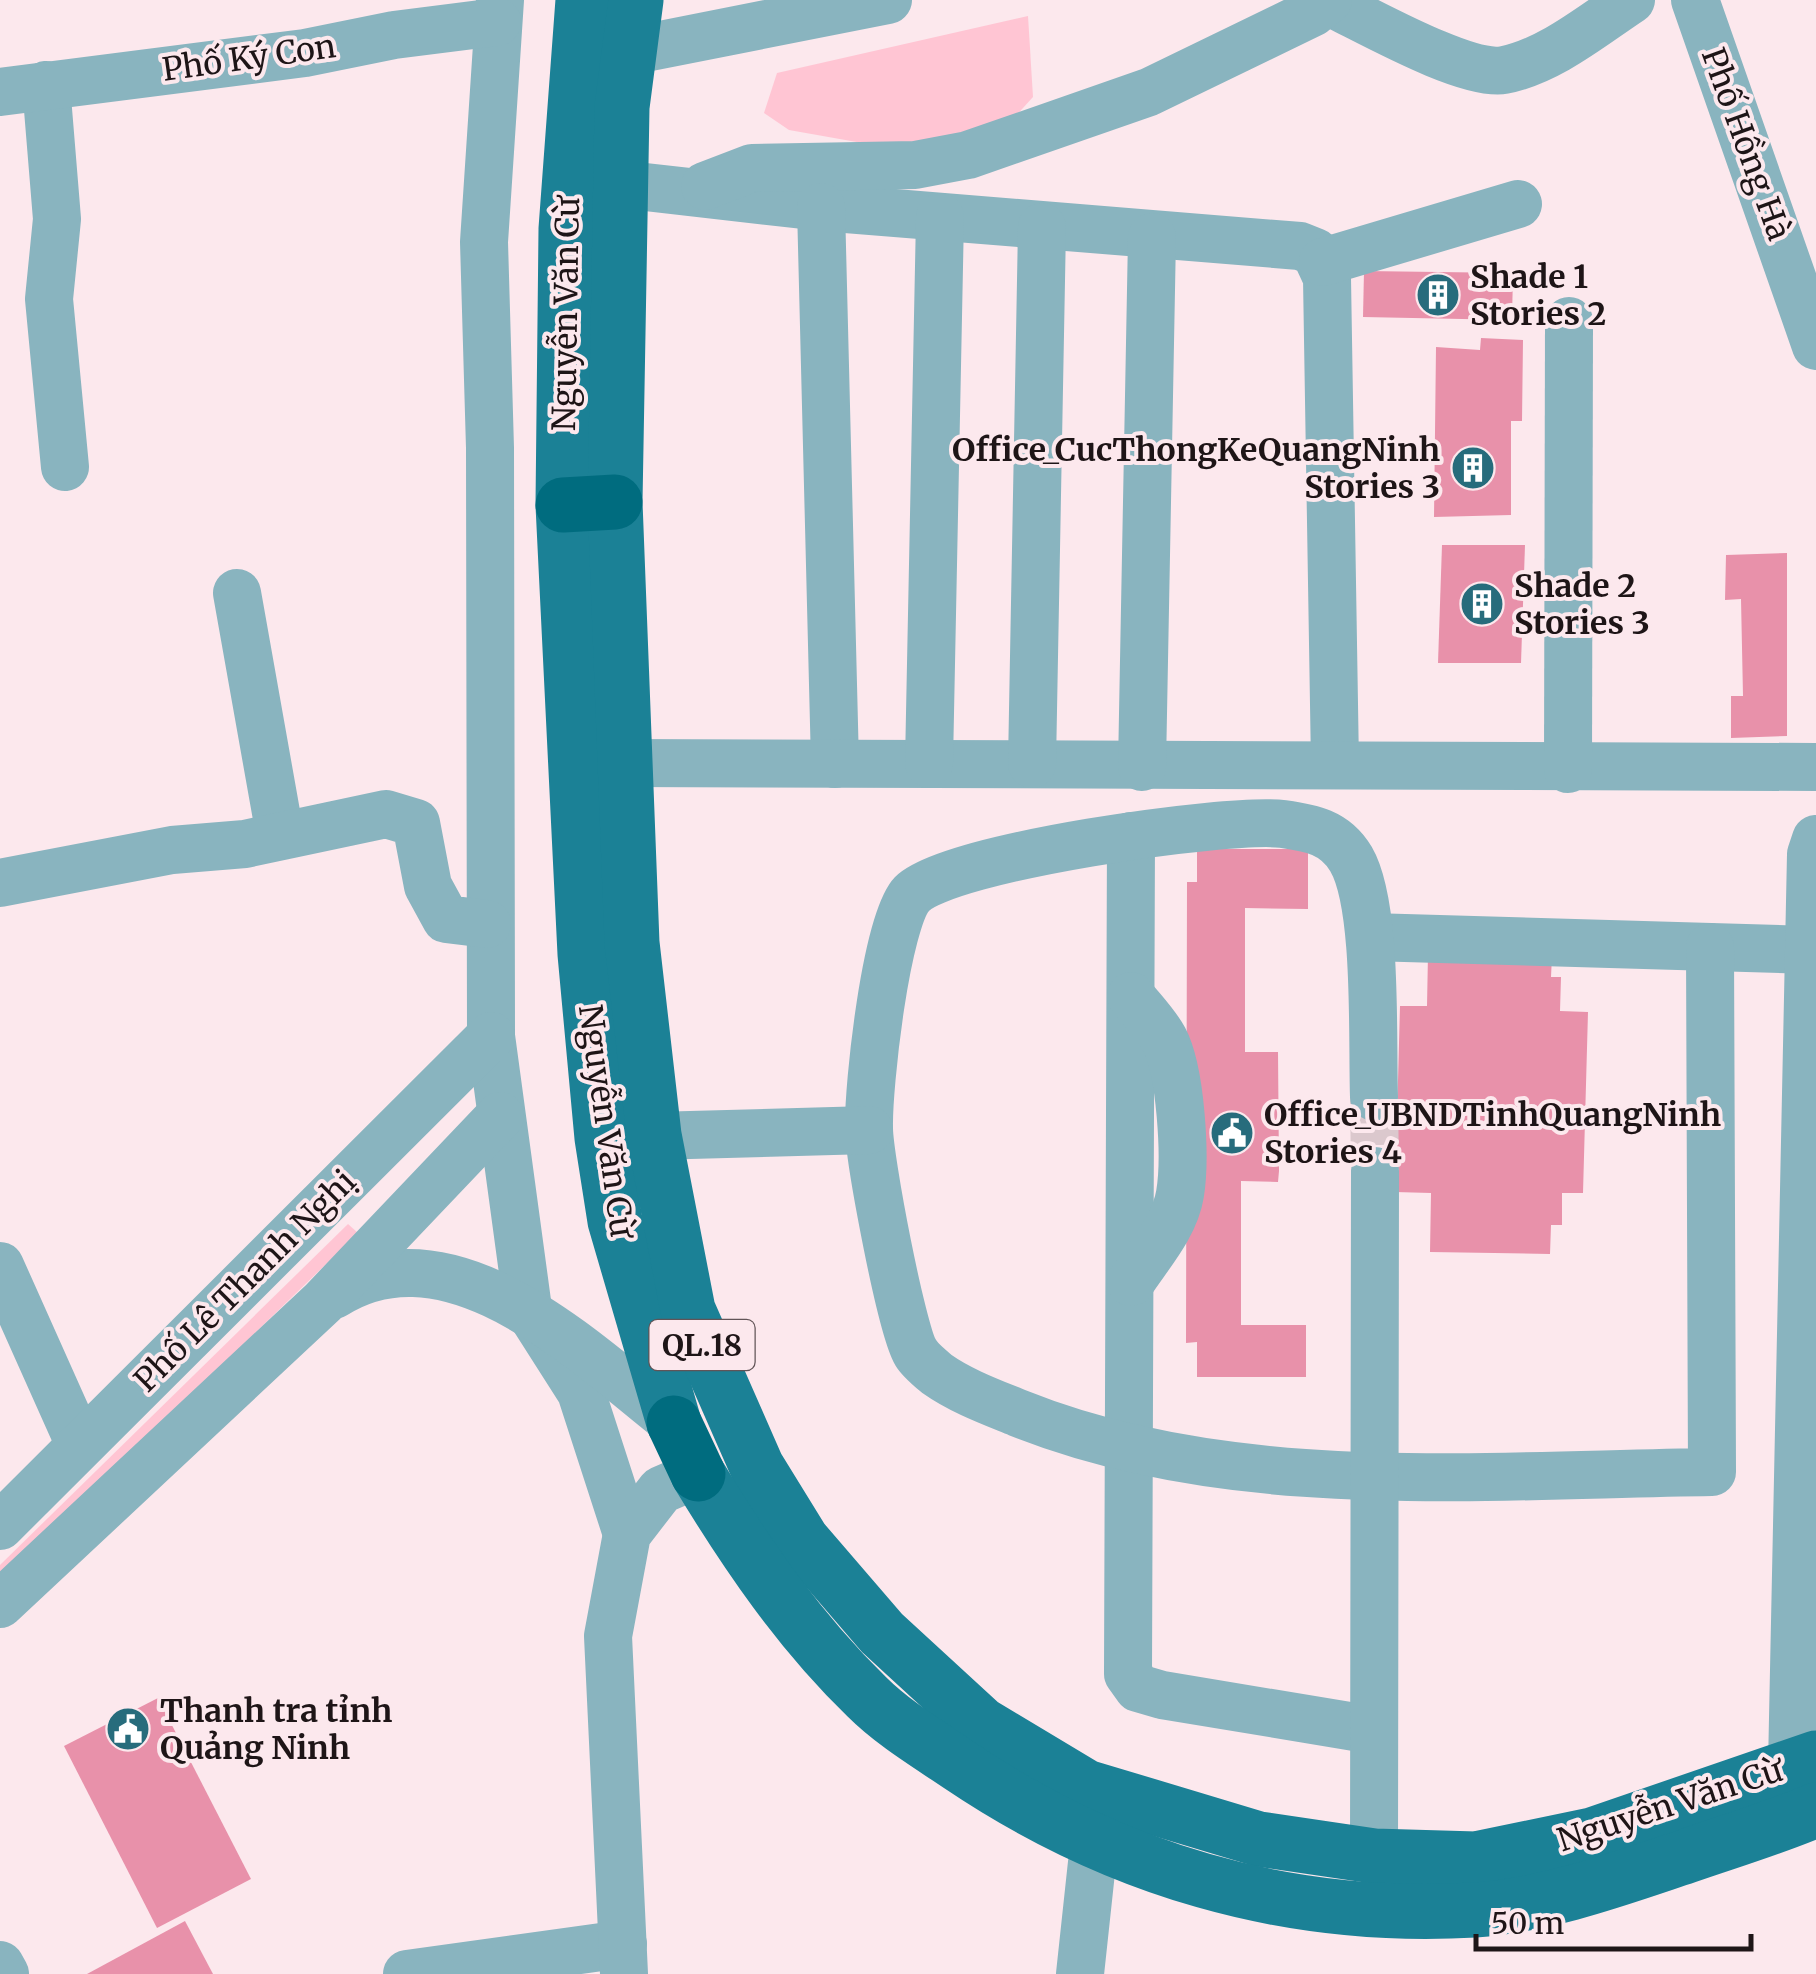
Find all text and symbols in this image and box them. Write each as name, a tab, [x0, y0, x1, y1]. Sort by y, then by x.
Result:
street label: Phố Ký Con	[160, 26, 338, 90]
street label: Phố Hồng Hà	[1693, 42, 1799, 246]
street label: Nguyễn Văn Cừ	[544, 194, 588, 431]
place label: Shade 1 Stories 2	[1470, 257, 1606, 334]
building icon: Shade 1 Stories 2	[1415, 272, 1461, 318]
place label: Office_CucThongKeQuangNinh Stories 3	[952, 430, 1440, 507]
building icon: Office_CucThongKeQuangNinh Stories 3	[1450, 445, 1496, 491]
place label: Shade 2 Stories 3	[1514, 566, 1650, 643]
building icon: Shade 2 Stories 3	[1459, 581, 1505, 627]
street label: Nguyễn Văn Cừ	[570, 1002, 643, 1243]
place label: Office_UBNDTinhQuangNinh Stories 4	[1264, 1095, 1721, 1172]
public building icon: Office_UBNDTinhQuangNinh Stories 4	[1209, 1110, 1255, 1156]
street label: Phố Lê Thanh Nghị	[126, 1162, 364, 1400]
road number: QL.18	[650, 1320, 754, 1370]
place label: Thanh tra tỉnh Quảng Ninh	[160, 1691, 392, 1768]
public building icon: Thanh tra tỉnh Quảng Ninh	[105, 1706, 151, 1752]
street label: Nguyễn Văn Cừ	[1552, 1749, 1790, 1860]
scale bar	[1476, 1889, 1751, 1951]
text: 50 m	[1491, 1904, 1564, 1942]

